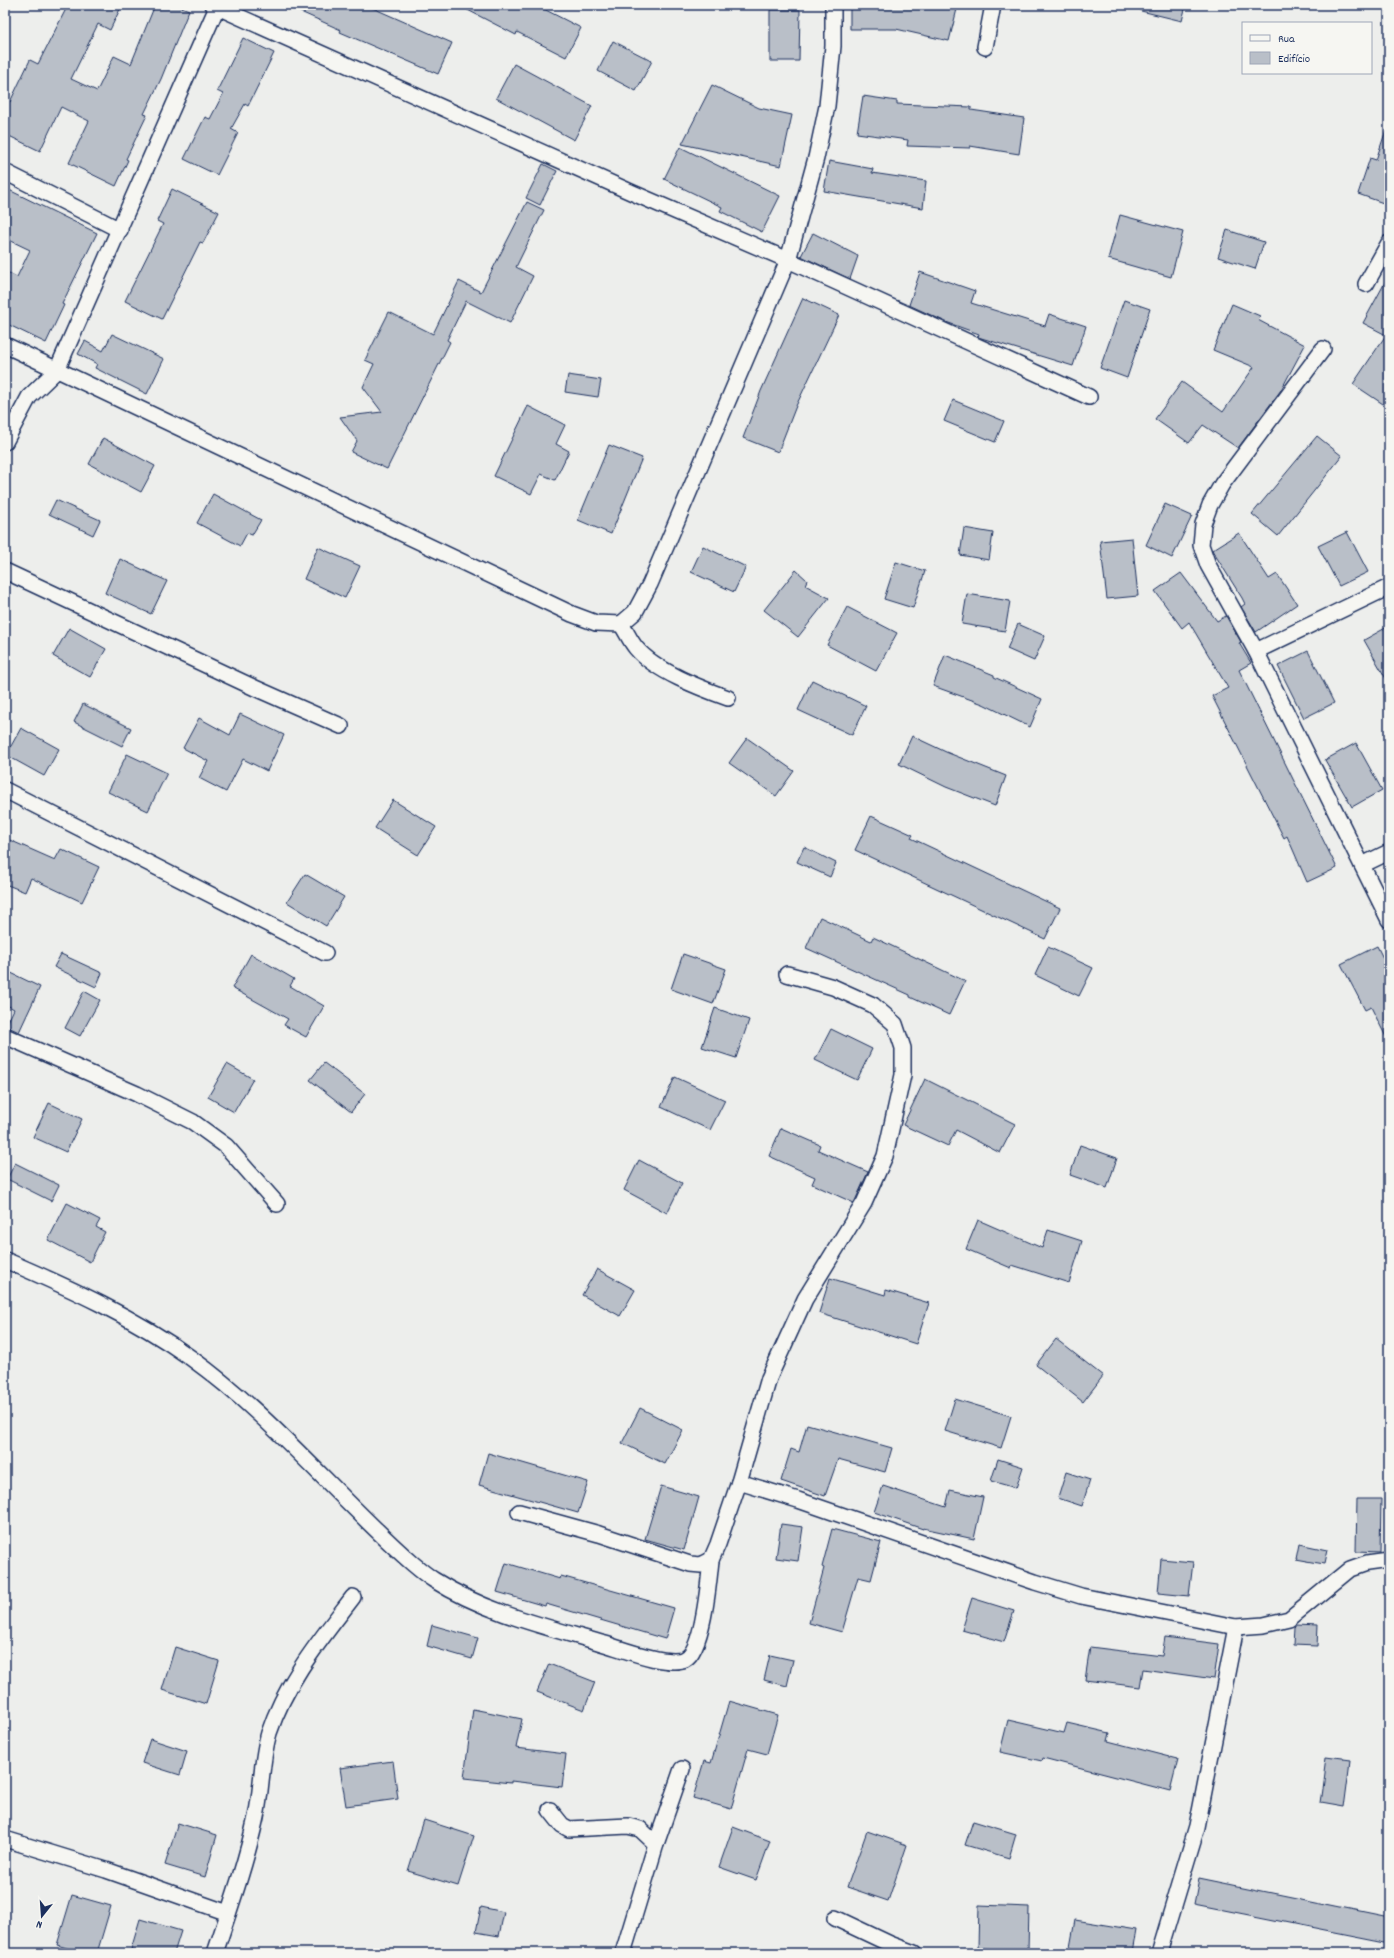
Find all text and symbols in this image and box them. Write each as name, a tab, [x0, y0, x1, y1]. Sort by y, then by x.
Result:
legend	[1242, 22, 1372, 74]
text: Rua	[1278, 31, 1295, 48]
text: Edifício	[1278, 51, 1310, 68]
north arrow	[22, 1896, 62, 1936]
text: N	[34, 1915, 45, 1932]

